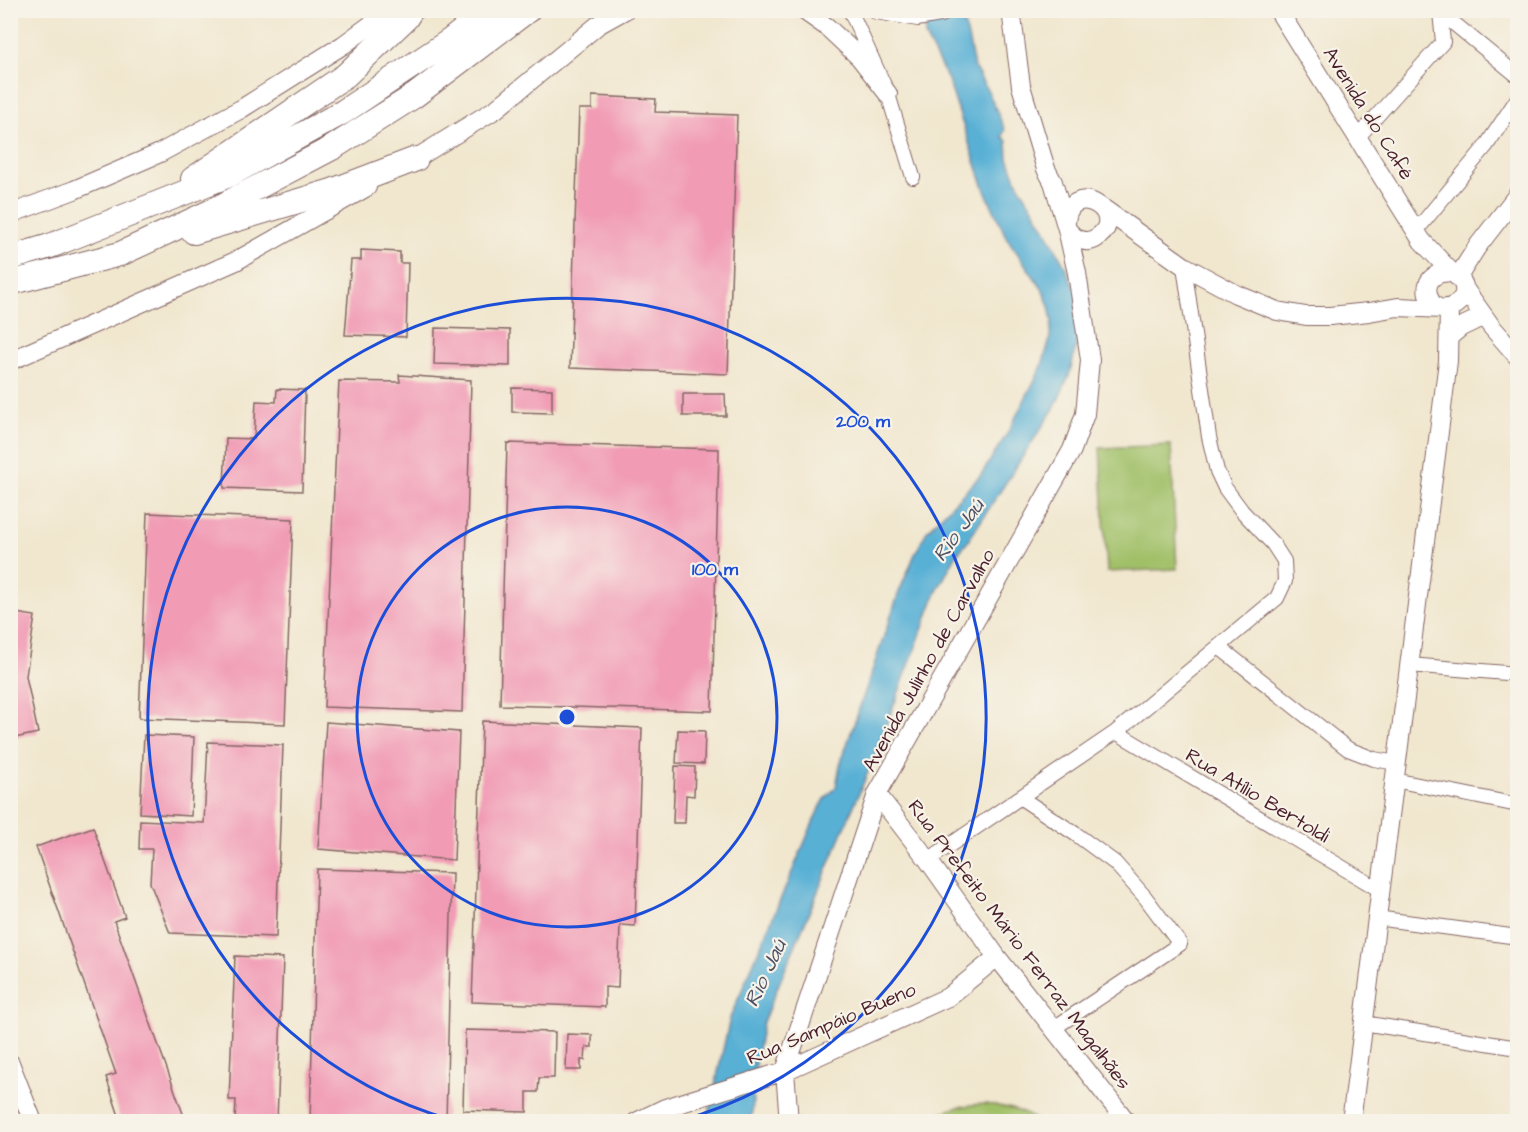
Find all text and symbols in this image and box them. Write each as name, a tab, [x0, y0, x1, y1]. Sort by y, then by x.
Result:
street label: Avenida do Café	[1316, 42, 1420, 186]
text: 200 m	[835, 409, 891, 434]
water label: Rio Jaú	[926, 492, 992, 567]
street label: Avenida Julinho de Carvalho	[856, 544, 1002, 777]
text: 100 m	[692, 557, 739, 582]
centre of rings	[557, 707, 577, 727]
street label: Rua Atílio Bertoldi	[1180, 742, 1335, 850]
street label: Rua Prefeito Mário Ferraz Magalhães	[900, 794, 1138, 1096]
water label: Rio Jaú	[737, 934, 794, 1011]
street label: Rua Sampáio Bueno	[743, 976, 920, 1072]

